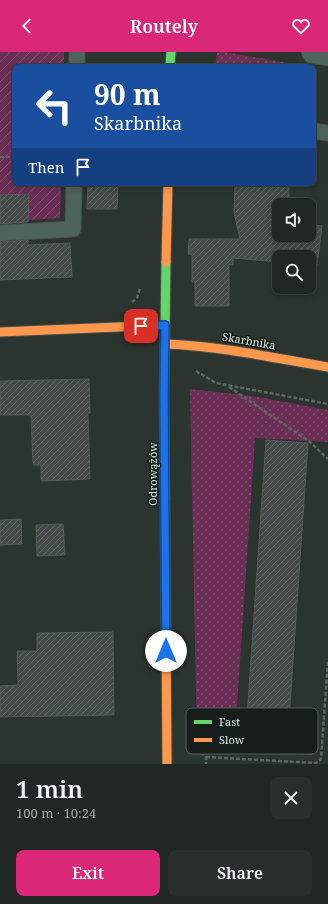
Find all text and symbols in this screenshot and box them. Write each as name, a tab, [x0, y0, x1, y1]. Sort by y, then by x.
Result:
text: Routely	[130, 14, 198, 38]
icon: back	[16, 15, 38, 37]
icon: heart	[290, 15, 312, 37]
text: 90 m	[94, 75, 161, 113]
icon: left	[28, 80, 80, 132]
text: Skarbnika	[94, 111, 182, 135]
icon: arrive	[72, 156, 94, 178]
text: Then	[28, 157, 64, 177]
map controls	[272, 198, 316, 294]
button: sound	[272, 198, 316, 242]
button: search	[272, 250, 316, 294]
pin	[124, 309, 158, 343]
icon: arrive	[130, 315, 152, 337]
street label: Skarbnika	[221, 328, 277, 353]
street label: Odrowążów	[145, 442, 160, 506]
position arrow	[145, 630, 187, 672]
legend	[186, 708, 318, 754]
text: Fast	[219, 714, 240, 729]
text: Slow	[219, 732, 245, 747]
text: 1 min	[16, 772, 83, 805]
button: close	[270, 777, 312, 819]
text: 100 m · 10:24	[16, 804, 96, 822]
button: Exit	[16, 850, 160, 896]
button: Share	[168, 850, 312, 896]

